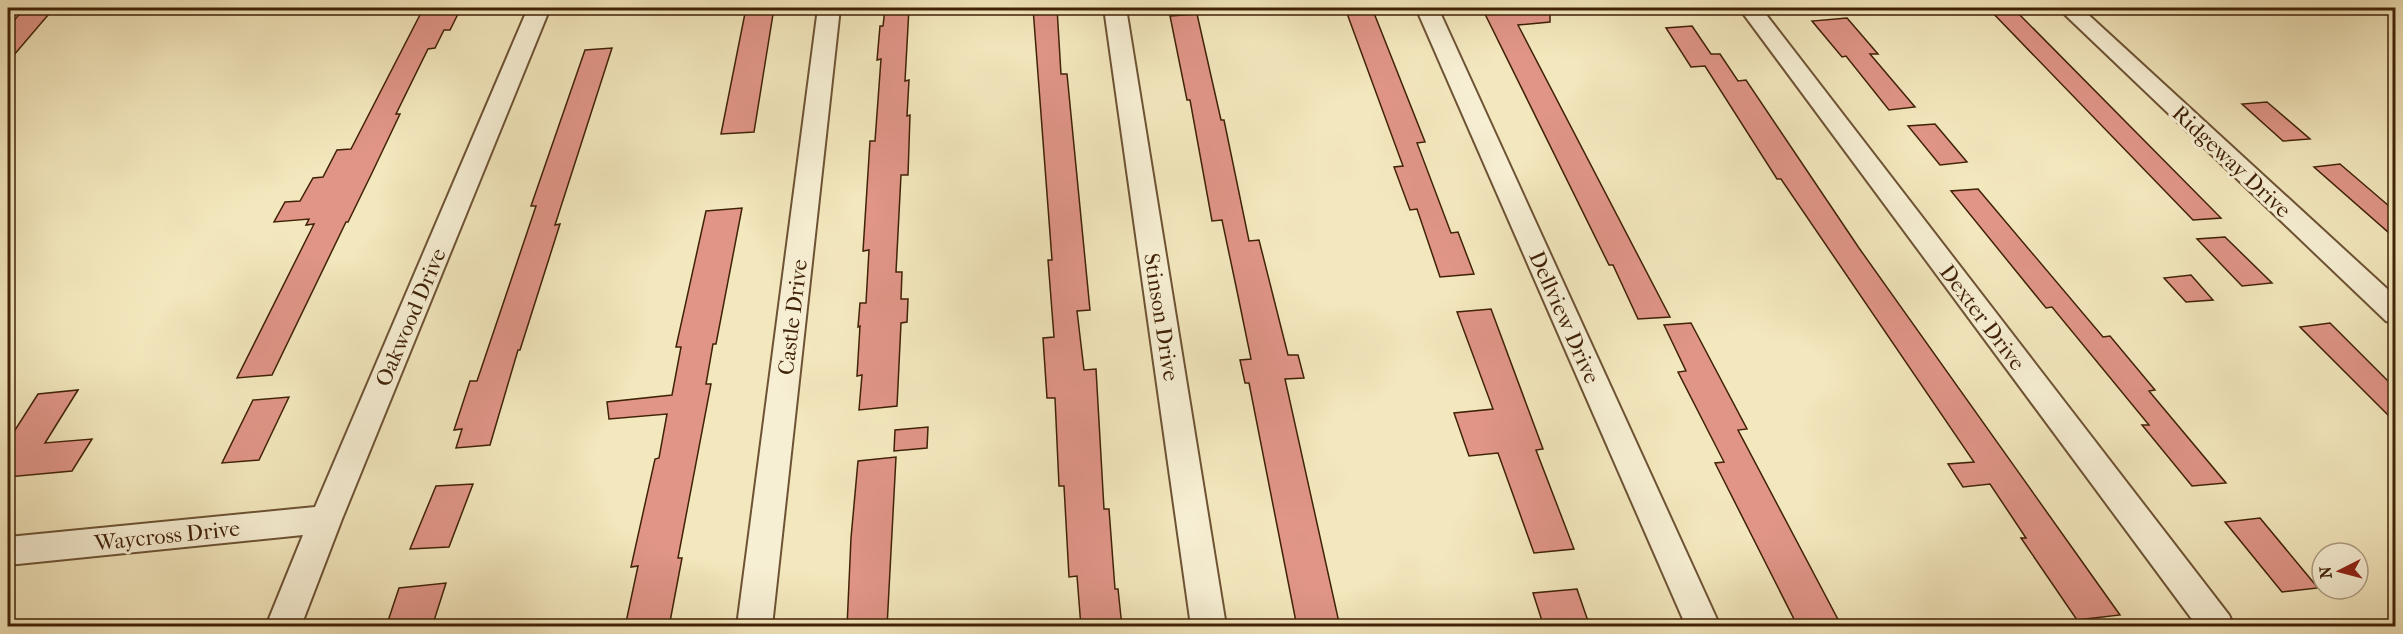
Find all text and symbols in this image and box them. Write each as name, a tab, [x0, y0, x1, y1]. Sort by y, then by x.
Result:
street label: Ridgeway Drive	[2167, 100, 2296, 223]
street label: Oakwood Drive	[370, 244, 452, 390]
street label: Dellview Drive	[1523, 247, 1605, 388]
street label: Stinson Drive	[1138, 251, 1184, 383]
street label: Castle Drive	[773, 258, 813, 376]
street label: Dexter Drive	[1934, 260, 2030, 376]
street label: Waycross Drive	[92, 515, 241, 557]
north arrow	[2310, 541, 2370, 601]
text: N	[2315, 565, 2336, 580]

